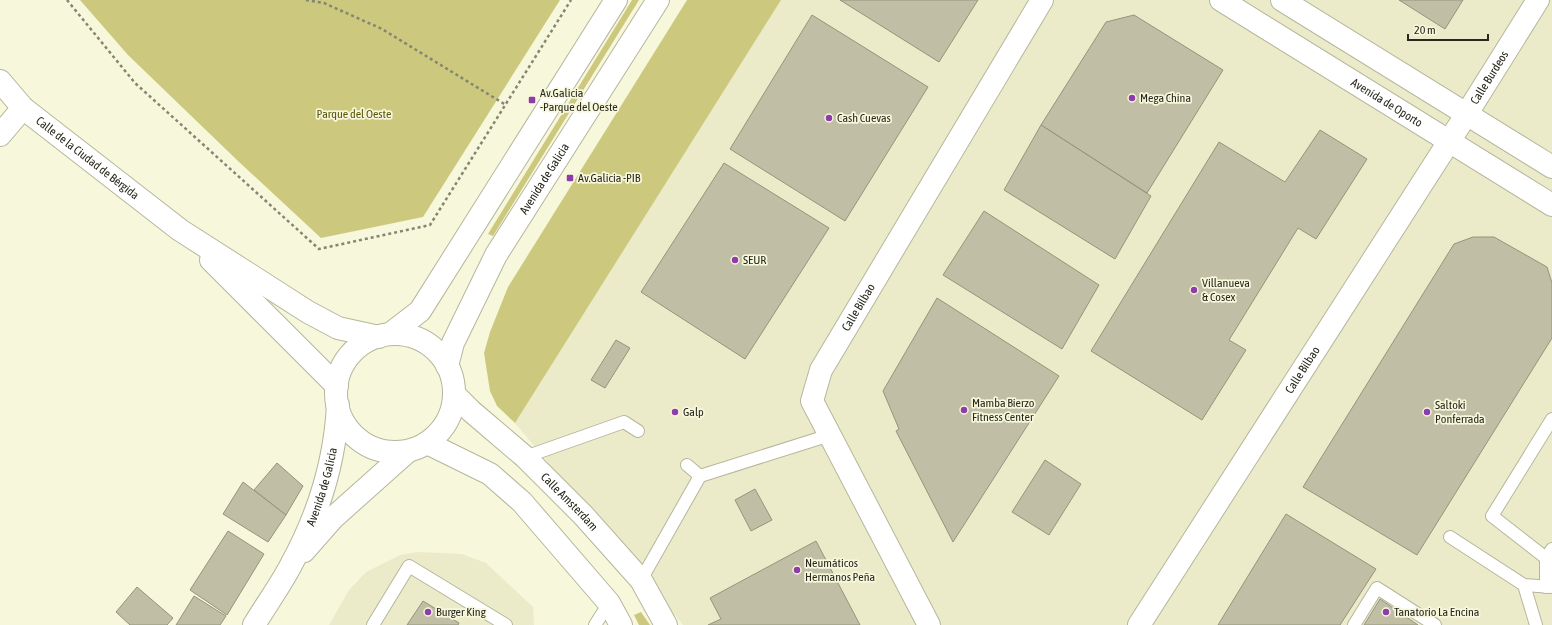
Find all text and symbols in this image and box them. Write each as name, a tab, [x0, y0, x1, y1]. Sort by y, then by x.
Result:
scale bar	[1408, 16, 1488, 42]
text: 20 m	[1414, 23, 1436, 37]
street label: Calle Burdeos	[1467, 48, 1511, 107]
street label: Avenida de Oporto	[1349, 75, 1425, 130]
place label: Av.Galicia -Parque del Oeste	[540, 86, 618, 114]
place label: Mega China	[1140, 91, 1191, 105]
marker: Mega China	[1127, 93, 1137, 103]
marker: Av.Galicia -Parque del Oeste	[527, 95, 537, 105]
park label: Parque del Oeste	[317, 107, 391, 121]
place label: Cash Cuevas	[837, 111, 891, 125]
marker: Cash Cuevas	[824, 113, 834, 123]
street label: Calle de la Ciudad de Bérgida	[33, 114, 142, 202]
street label: Avenida de Galicia	[517, 141, 572, 217]
place label: Av.Galicia -PIB	[578, 171, 641, 185]
marker: Av.Galicia -PIB	[565, 173, 575, 183]
place label: SEUR	[743, 253, 766, 267]
marker: SEUR	[730, 255, 740, 265]
place label: Villanueva & Cosex	[1202, 276, 1250, 304]
street label: Calle Bilbao	[839, 281, 878, 334]
marker: Villanueva & Cosex	[1189, 285, 1199, 295]
street label: Calle Bilbao	[1282, 344, 1323, 396]
place label: Mamba Bierzo Fitness Center	[972, 396, 1035, 424]
place label: Saltoki Ponferrada	[1435, 398, 1485, 426]
place label: Galp	[683, 405, 704, 419]
marker: Mamba Bierzo Fitness Center	[959, 405, 969, 415]
marker: Galp	[670, 407, 680, 417]
marker: Saltoki Ponferrada	[1422, 407, 1432, 417]
street label: Avenida de Galicia	[304, 446, 340, 528]
street label: Calle Amsterdam	[538, 470, 601, 534]
place label: Neumáticos Hermanos Peña	[805, 556, 875, 584]
marker: Neumáticos Hermanos Peña	[792, 565, 802, 575]
place label: Burger King	[436, 605, 487, 619]
place label: Tanatorio La Encina	[1394, 605, 1479, 619]
marker: Burger King	[423, 607, 433, 617]
marker: Tanatorio La Encina	[1381, 607, 1391, 617]

